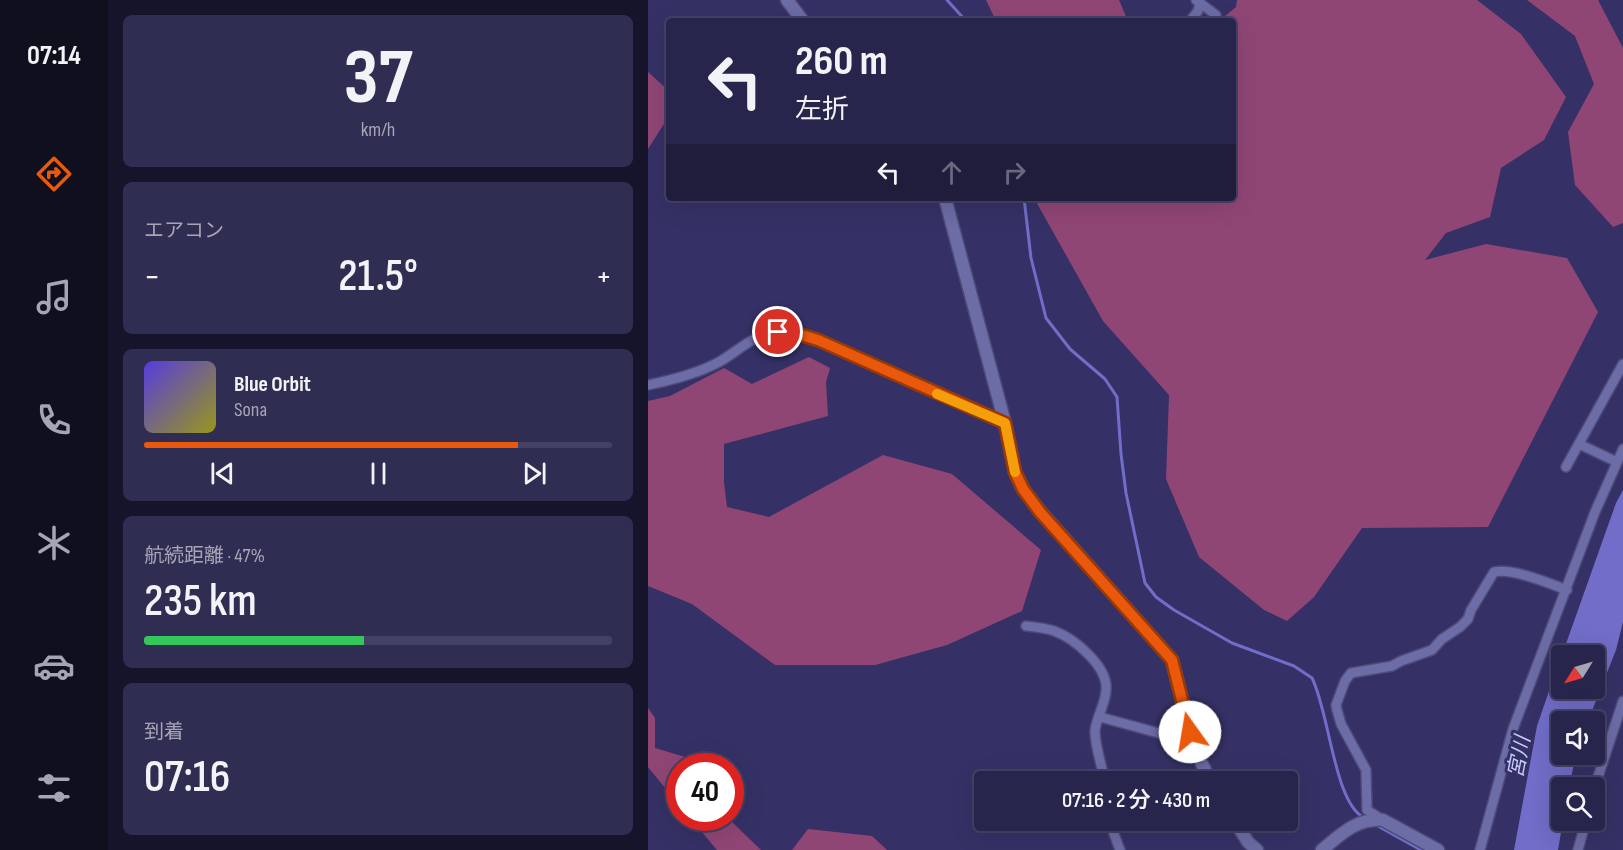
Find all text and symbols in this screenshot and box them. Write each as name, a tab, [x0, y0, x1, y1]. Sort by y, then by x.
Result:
text: 37	[344, 32, 412, 125]
text: 260 m	[795, 36, 888, 87]
text: 07:14	[27, 40, 81, 72]
icon: left	[696, 42, 774, 120]
text: 左折	[795, 94, 849, 126]
text: km/h	[361, 118, 395, 142]
icon: directions	[33, 153, 75, 195]
icon: left	[872, 156, 905, 189]
icon: ahead	[935, 156, 968, 189]
icon: right	[998, 156, 1031, 189]
text: エアコン	[144, 219, 224, 243]
text: 21.5°	[338, 249, 418, 304]
text: −	[144, 257, 160, 297]
text: +	[596, 257, 612, 297]
icon: music	[33, 276, 75, 318]
pin	[752, 306, 803, 357]
icon: arrive	[761, 315, 794, 348]
text: Blue Orbit	[234, 371, 311, 398]
text: Sona	[234, 398, 267, 422]
icon: phone	[33, 399, 75, 441]
icon: previous	[206, 457, 239, 490]
icon: pause	[362, 457, 395, 490]
icon: next	[518, 457, 551, 490]
icon: climate	[33, 522, 75, 564]
text: 航続距離 · 47%	[144, 544, 265, 568]
text: 235 km	[144, 574, 257, 629]
icon: car	[33, 645, 75, 687]
north arrow	[1551, 645, 1605, 699]
map controls	[1551, 645, 1605, 831]
position arrow	[1158, 700, 1222, 764]
button: sound	[1551, 711, 1605, 765]
text: 到着	[144, 720, 184, 744]
water label: 宮川	[1503, 732, 1536, 780]
text: 07:16	[144, 750, 230, 805]
speed limit sign: 40	[666, 753, 744, 831]
icon: filters	[33, 767, 75, 809]
button: search	[1551, 777, 1605, 831]
text: 07:16 · 2 分 · 430 m	[1062, 787, 1210, 814]

